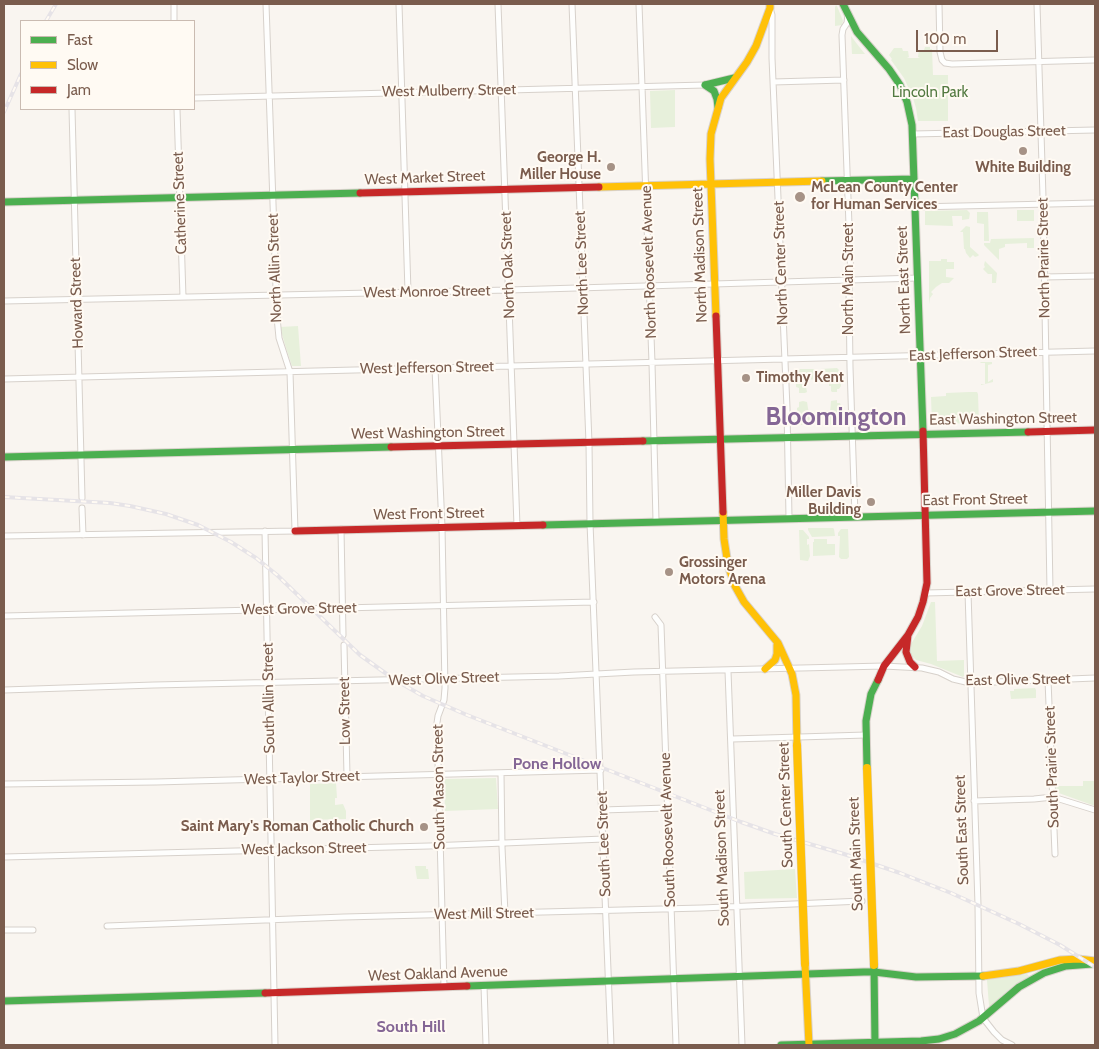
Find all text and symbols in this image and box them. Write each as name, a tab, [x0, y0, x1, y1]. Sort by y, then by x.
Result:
legend	[20, 20, 195, 110]
scale bar	[919, 20, 1002, 52]
text: 100 m	[924, 30, 966, 48]
text: Fast	[67, 31, 92, 49]
text: Slow	[67, 56, 98, 74]
text: Jam	[67, 81, 91, 99]
street label: West Mulberry Street	[382, 81, 516, 101]
park label: Lincoln Park	[892, 84, 968, 102]
street label: East Douglas Street	[942, 122, 1066, 142]
marker: White Building	[1017, 145, 1029, 157]
place label: George H. Miller House	[520, 149, 601, 184]
street label: Catherine Street	[169, 151, 191, 255]
place label: White Building	[975, 159, 1071, 177]
marker: George H. Miller House	[605, 161, 617, 173]
street label: West Market Street	[364, 167, 486, 189]
place label: McLean County Center for Human Services	[811, 179, 958, 214]
street label: North Roosevelt Avenue	[637, 185, 661, 339]
street label: North Madison Street	[689, 187, 711, 323]
marker: McLean County Center for Human Services	[793, 190, 807, 204]
street label: North Prairie Street	[1034, 197, 1054, 319]
street label: North Center Street	[770, 201, 792, 325]
street label: North Lee Street	[571, 210, 593, 316]
street label: North Oak Street	[497, 211, 519, 319]
street label: North Allin Street	[264, 213, 286, 323]
street label: North Main Street	[840, 223, 858, 335]
street label: North East Street	[893, 225, 915, 335]
street label: Howard Street	[66, 257, 88, 349]
street label: West Monroe Street	[363, 282, 491, 302]
street label: East Jefferson Street	[909, 343, 1037, 365]
street label: West Jefferson Street	[360, 358, 494, 378]
place label: Timothy Kent	[756, 369, 844, 387]
marker: Timothy Kent	[740, 372, 752, 384]
district label: Bloomington	[765, 403, 907, 433]
street label: East Washington Street	[929, 409, 1077, 429]
street label: West Washington Street	[351, 423, 505, 443]
place label: Miller Davis Building	[786, 484, 861, 519]
street label: East Front Street	[922, 490, 1028, 510]
marker: Miller Davis Building	[865, 496, 877, 508]
street label: West Front Street	[373, 504, 485, 524]
place label: Grossinger Motors Arena	[679, 554, 766, 589]
marker: Grossinger Motors Arena	[663, 566, 675, 578]
street label: East Grove Street	[955, 581, 1065, 601]
street label: West Grove Street	[241, 599, 357, 619]
street label: South Allin Street	[259, 642, 279, 754]
street label: West Olive Street	[388, 668, 500, 690]
street label: East Olive Street	[965, 670, 1071, 690]
street label: Low Street	[335, 677, 355, 745]
street label: South Prairie Street	[1041, 706, 1063, 828]
street label: South Mason Street	[429, 724, 449, 850]
street label: South Center Street	[775, 742, 797, 868]
street label: South Roosevelt Avenue	[656, 752, 680, 908]
district label: Pone Hollow	[513, 754, 601, 774]
street label: West Taylor Street	[244, 767, 360, 789]
street label: South East Street	[951, 775, 973, 885]
street label: South Madison Street	[711, 789, 733, 927]
street label: South Lee Street	[593, 791, 615, 897]
street label: South Main Street	[845, 797, 867, 911]
place label: Saint Mary's Roman Catholic Church	[181, 818, 414, 836]
marker: Saint Mary's Roman Catholic Church	[418, 821, 430, 833]
street label: West Jackson Street	[241, 839, 367, 859]
street label: West Mill Street	[434, 904, 534, 924]
street label: West Oakland Avenue	[368, 963, 508, 985]
district label: South Hill	[377, 1017, 445, 1037]

